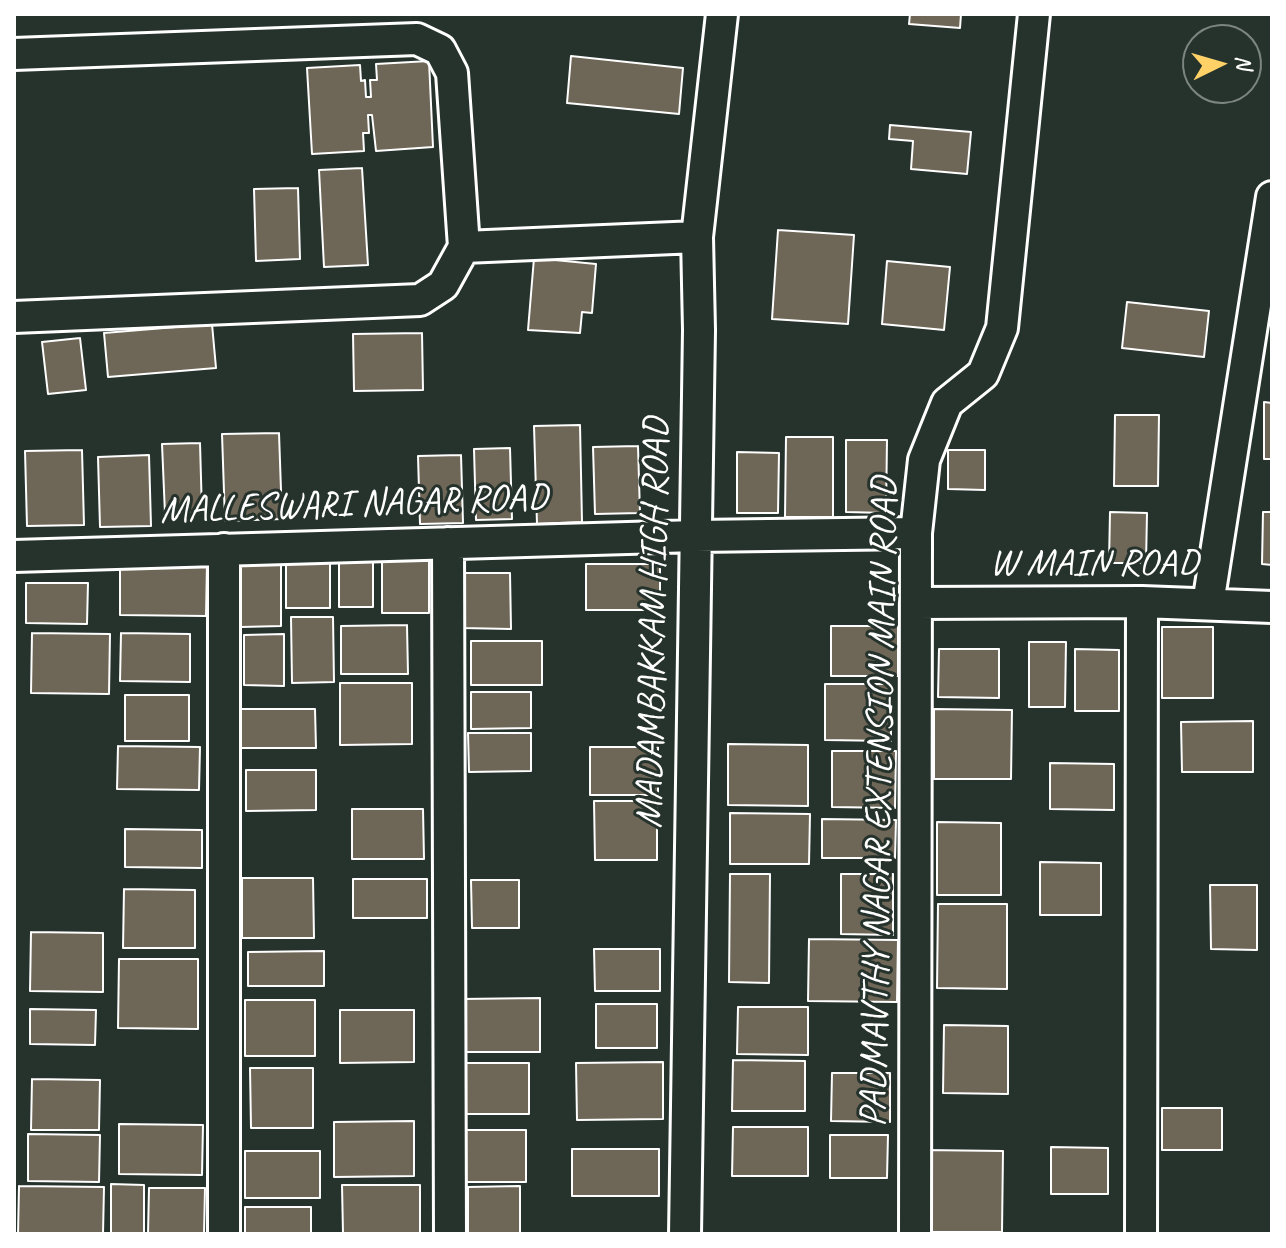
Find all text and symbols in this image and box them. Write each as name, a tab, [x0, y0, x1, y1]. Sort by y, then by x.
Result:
north arrow	[1182, 24, 1262, 104]
text: N	[1229, 54, 1258, 70]
street label: MADAMBAKKAM HIGH ROAD	[628, 417, 680, 829]
street label: MALLESWARI NAGAR ROAD	[159, 475, 549, 535]
street label: PADMAVTHY NAGAR EXTENSION MAIN ROAD	[852, 477, 908, 1127]
street label: W MAIN ROAD	[990, 541, 1198, 587]

